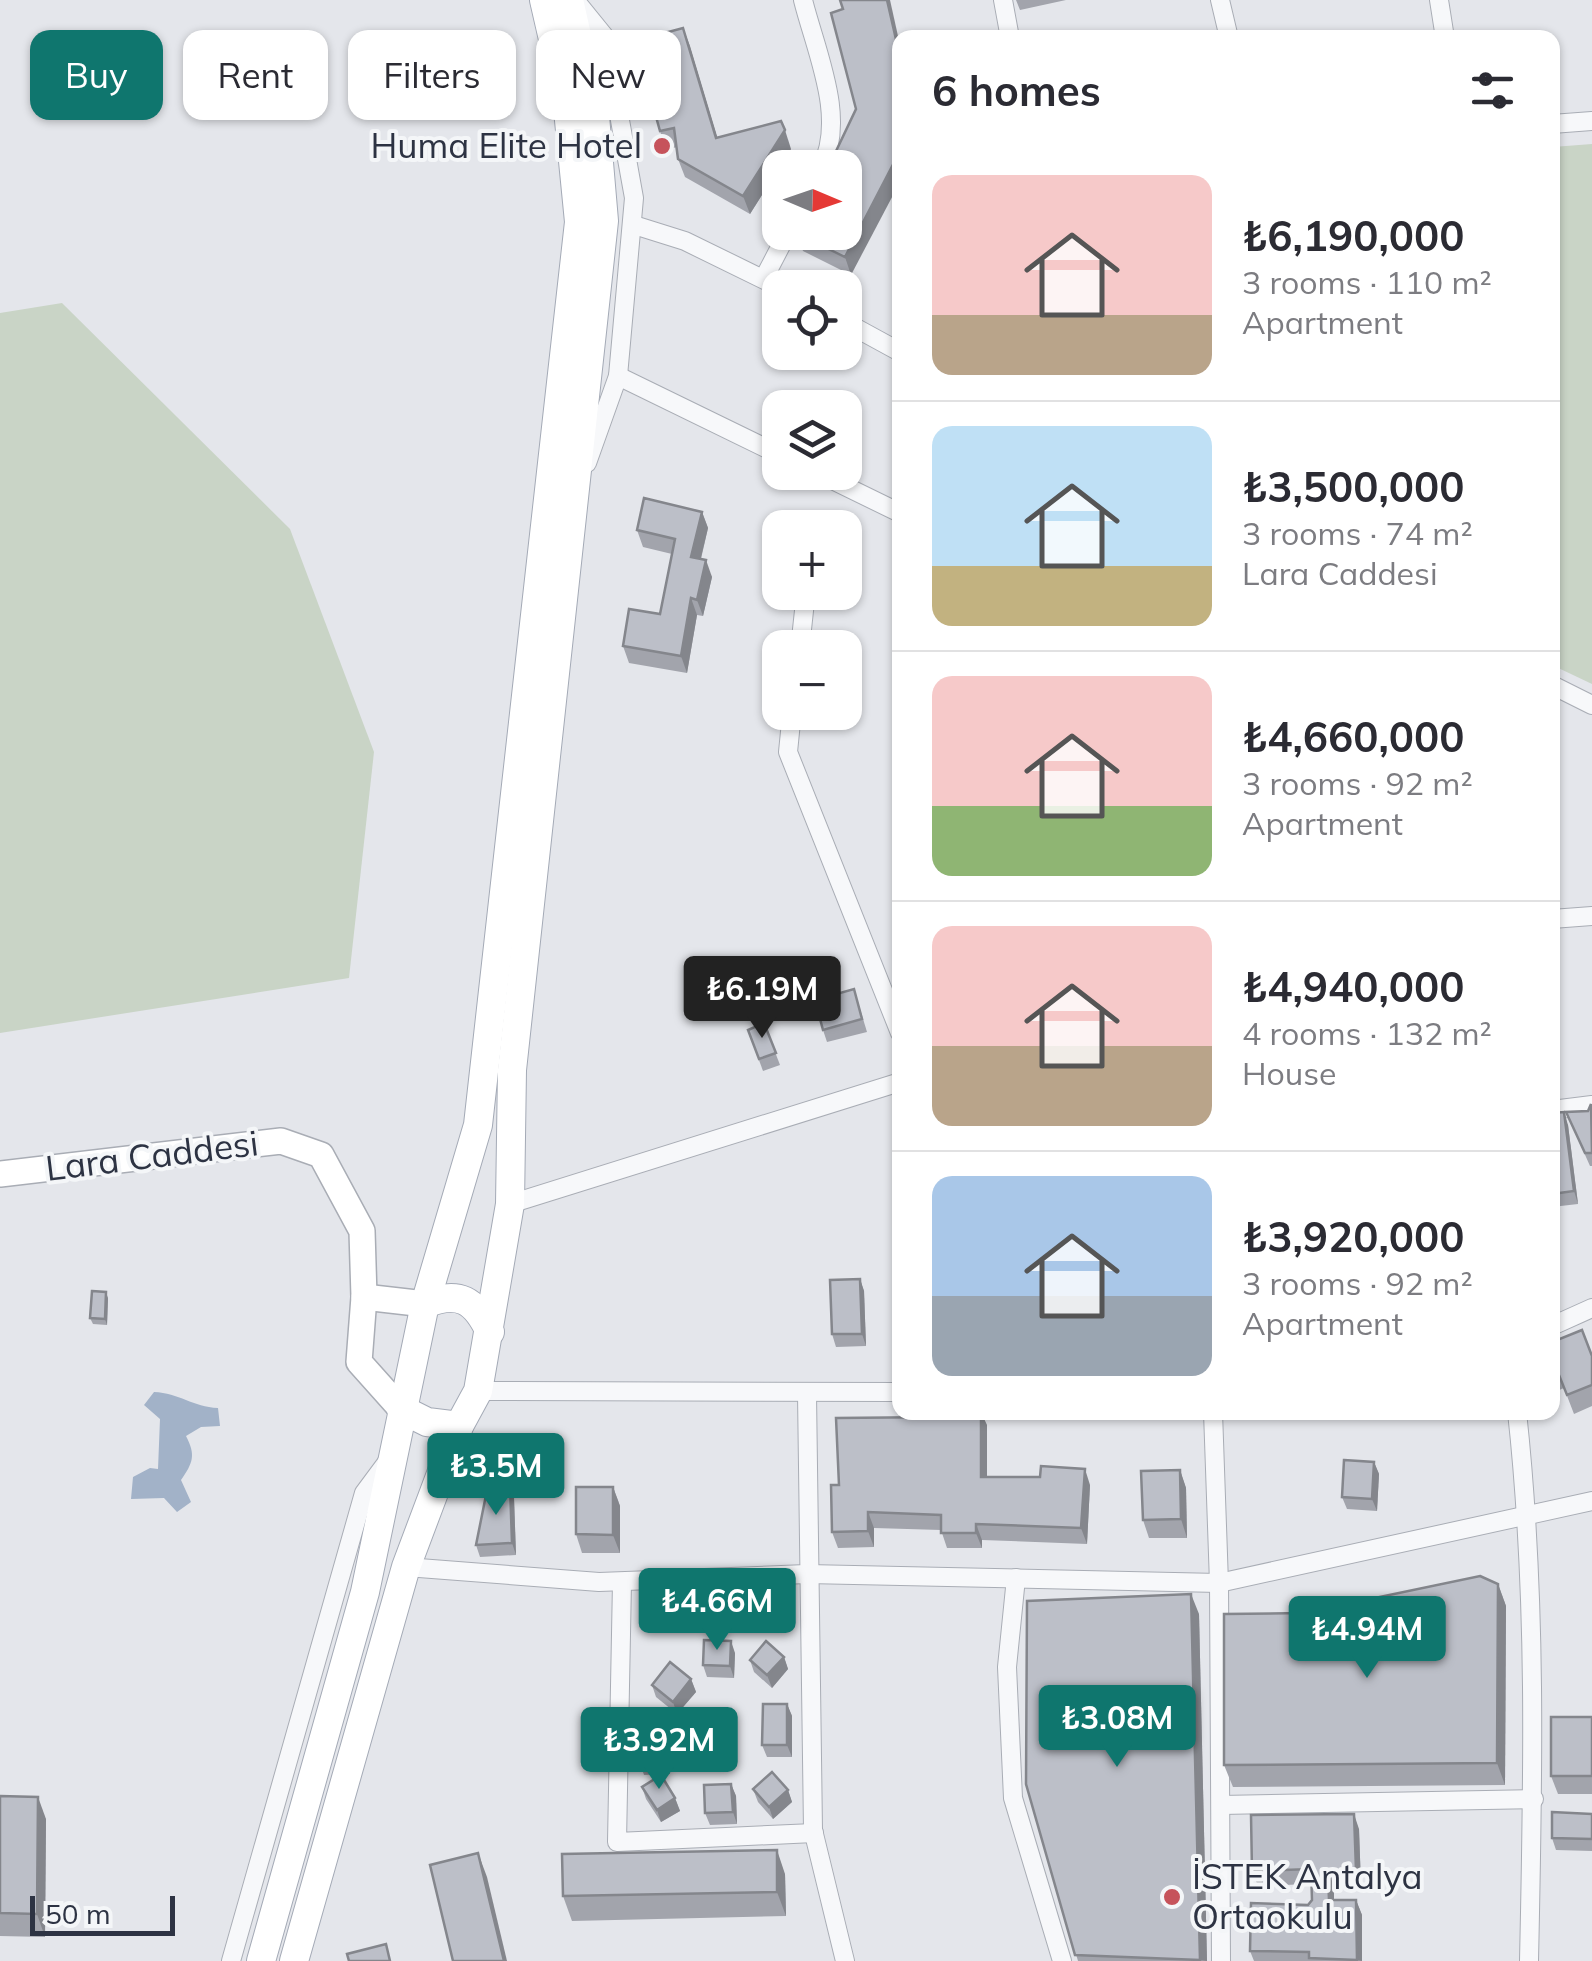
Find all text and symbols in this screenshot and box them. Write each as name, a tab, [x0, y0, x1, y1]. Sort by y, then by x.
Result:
chip: Buy	[30, 30, 163, 120]
chip: Rent	[183, 30, 328, 120]
chip: Filters	[348, 30, 516, 120]
chip: New	[536, 30, 681, 120]
icon: filters	[1465, 63, 1520, 118]
text: 6 homes	[932, 64, 1101, 117]
place label: Huma Elite Hotel	[371, 123, 642, 167]
marker: Huma Elite Hotel	[651, 135, 673, 157]
north arrow	[762, 150, 862, 250]
map controls	[762, 150, 862, 730]
text: ₺6,190,000	[1242, 209, 1464, 262]
icon: home	[1012, 215, 1132, 335]
text: 3 rooms · 110 m²	[1242, 262, 1492, 302]
button: locate	[762, 270, 862, 370]
text: Apartment	[1242, 302, 1403, 342]
button: layers	[762, 390, 862, 490]
text: ₺3,500,000	[1242, 460, 1464, 513]
icon: home	[1012, 466, 1132, 586]
button: +	[762, 510, 862, 610]
text: 3 rooms · 74 m²	[1242, 513, 1473, 553]
text: Lara Caddesi	[1242, 553, 1438, 593]
button: −	[762, 630, 862, 730]
text: ₺4,660,000	[1242, 710, 1464, 763]
icon: home	[1012, 716, 1132, 836]
text: 3 rooms · 92 m²	[1242, 763, 1473, 803]
text: Apartment	[1242, 803, 1403, 843]
pin: ₺6.19M	[681, 956, 843, 1041]
text: ₺4,940,000	[1242, 960, 1464, 1013]
icon: home	[1012, 966, 1132, 1086]
text: ₺6.19M	[706, 968, 818, 1008]
text: 4 rooms · 132 m²	[1242, 1013, 1492, 1053]
text: House	[1242, 1053, 1337, 1093]
street label: Lara Caddesi	[43, 1120, 261, 1190]
text: ₺3,920,000	[1242, 1210, 1464, 1263]
icon: home	[1012, 1216, 1132, 1336]
text: 3 rooms · 92 m²	[1242, 1263, 1473, 1303]
text: Apartment	[1242, 1303, 1403, 1343]
pin: ₺3.5M	[426, 1433, 566, 1518]
text: ₺3.5M	[449, 1445, 543, 1485]
pin: ₺4.66M	[636, 1568, 798, 1653]
text: ₺4.66M	[661, 1580, 773, 1620]
pin: ₺4.94M	[1286, 1596, 1448, 1681]
text: ₺4.94M	[1311, 1608, 1423, 1648]
pin: ₺3.08M	[1036, 1685, 1198, 1770]
text: ₺3.08M	[1061, 1697, 1173, 1737]
pin: ₺3.92M	[578, 1707, 740, 1792]
text: ₺3.92M	[603, 1719, 715, 1759]
place label: İSTEK Antalya Ortaokulu	[1192, 1854, 1422, 1938]
marker: İSTEK Antalya Ortaokulu	[1161, 1886, 1183, 1908]
scale bar	[30, 1891, 175, 1936]
text: 50 m	[45, 1896, 111, 1931]

